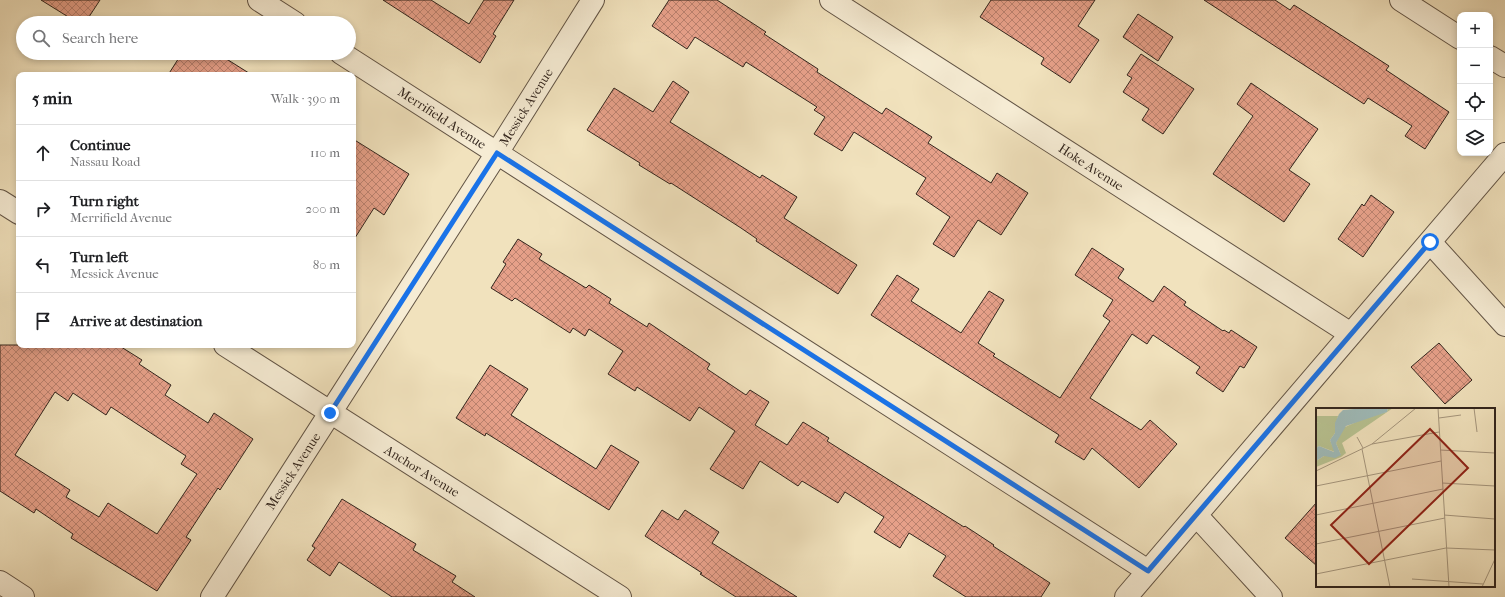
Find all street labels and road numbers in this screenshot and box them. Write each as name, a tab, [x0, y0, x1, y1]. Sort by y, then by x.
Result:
street label: Messick Avenue	[496, 65, 556, 149]
street label: Merrifield Avenue	[395, 84, 489, 152]
street label: Hoke Avenue	[1056, 140, 1127, 194]
street label: Messick Avenue	[263, 429, 324, 512]
street label: Anchor Avenue	[381, 441, 463, 500]

